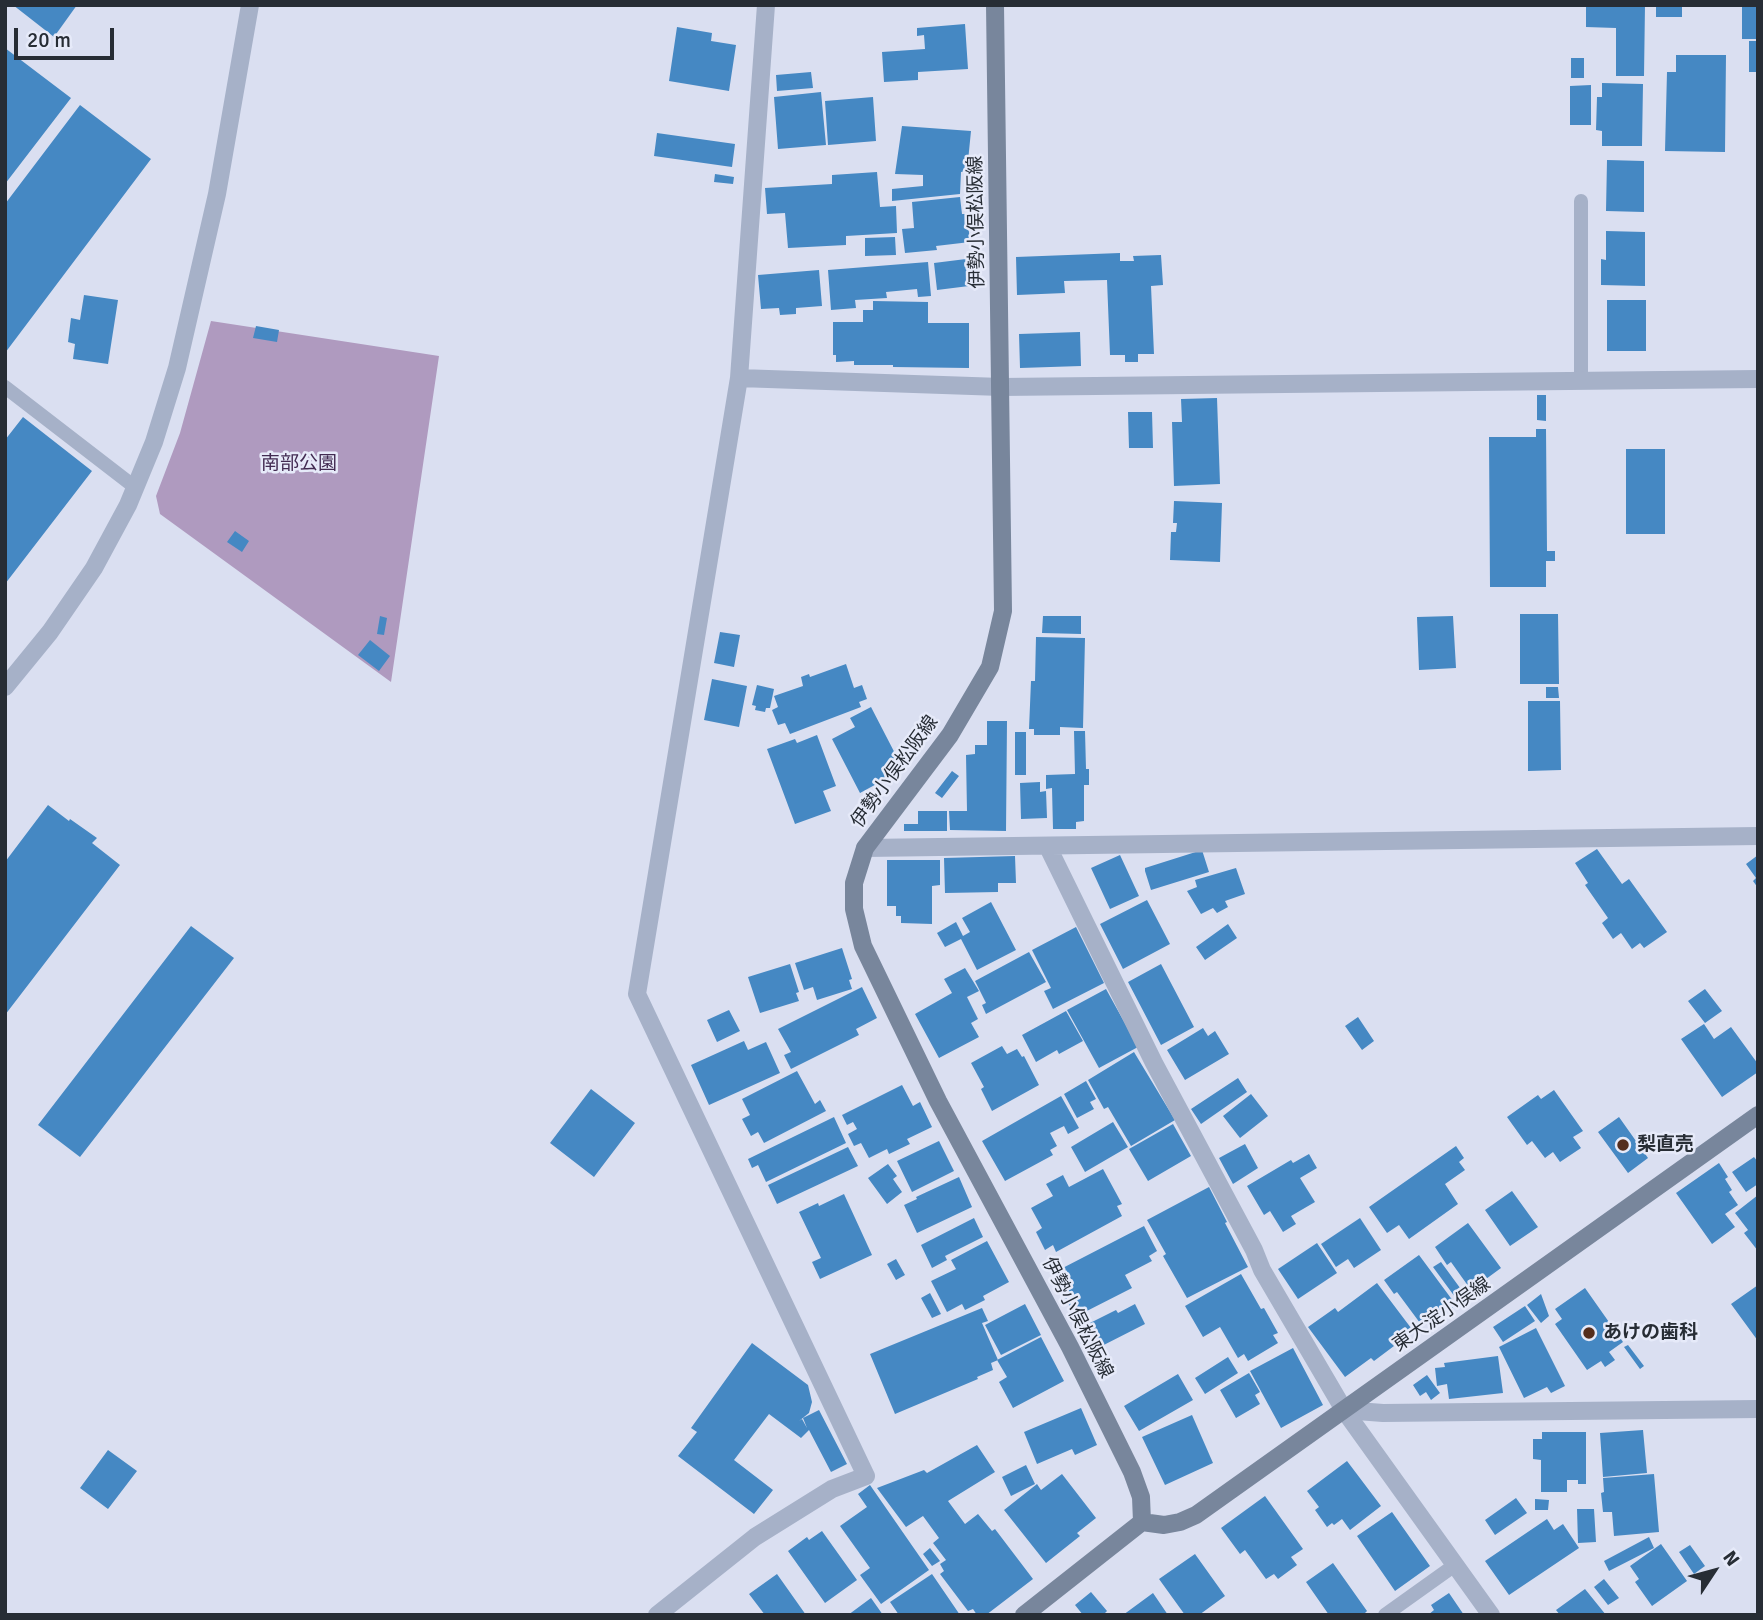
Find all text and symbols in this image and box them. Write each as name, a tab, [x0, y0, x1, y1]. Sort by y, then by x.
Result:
scale bar	[18, 14, 117, 58]
text: 20 m	[27, 27, 71, 53]
street label: 伊勢小俣松阪線	[964, 155, 990, 289]
park label: 南部公園	[261, 453, 337, 475]
street label: 伊勢小俣松阪線	[847, 711, 943, 833]
place label: 梨直売	[1637, 1134, 1694, 1156]
marker: 梨直売	[1615, 1137, 1631, 1153]
street label: 伊勢小俣松阪線	[1037, 1254, 1117, 1382]
street label: 東大淀小俣線	[1389, 1273, 1495, 1357]
place label: あけの歯科	[1603, 1322, 1698, 1344]
marker: あけの歯科	[1581, 1325, 1597, 1341]
north arrow	[1679, 1536, 1749, 1606]
text: N	[1717, 1546, 1745, 1571]

